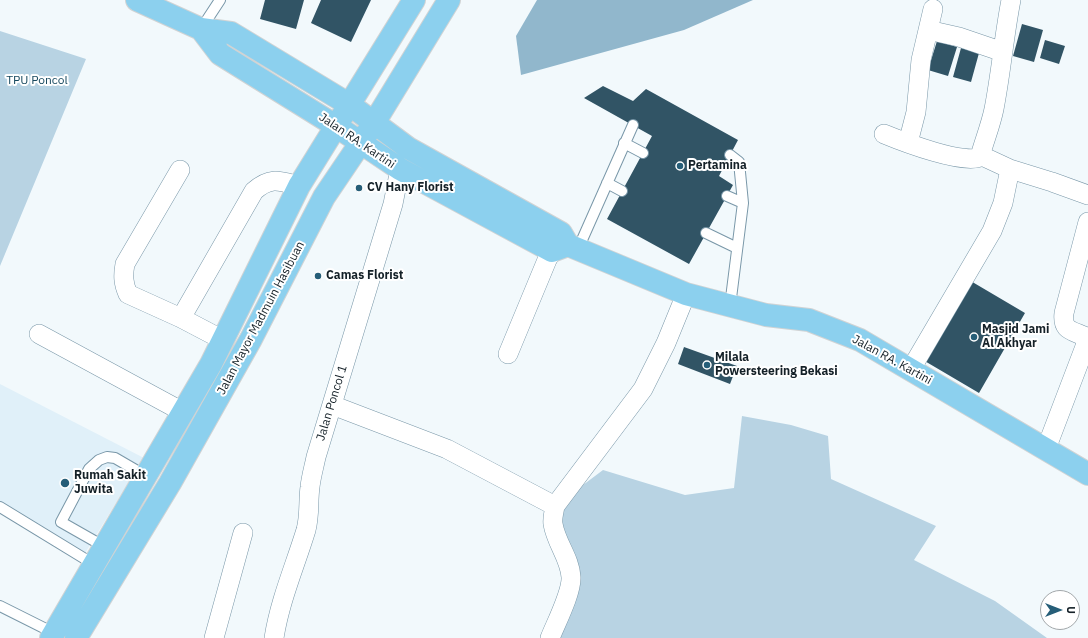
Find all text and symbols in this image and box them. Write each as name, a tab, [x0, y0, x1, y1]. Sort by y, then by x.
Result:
park label: TPU Poncol	[6, 74, 68, 88]
street label: Jalan RA. Kartini	[316, 110, 398, 172]
place label: Pertamina	[688, 159, 747, 173]
marker: Pertamina	[675, 161, 685, 171]
place label: CV Hany Florist	[367, 181, 454, 195]
marker: CV Hany Florist	[354, 183, 364, 193]
street label: Jalan Mayor Madmuin Hasibuan	[214, 239, 308, 397]
place label: Camas Florist	[326, 269, 403, 283]
marker: Camas Florist	[313, 271, 323, 281]
place label: Masjid Jami Al Akhyar	[982, 323, 1049, 351]
street label: Jalan RA. Kartini	[850, 332, 934, 388]
marker: Masjid Jami Al Akhyar	[969, 332, 979, 342]
place label: Milala Powersteering Bekasi	[715, 351, 838, 379]
marker: Milala Powersteering Bekasi	[702, 360, 712, 370]
street label: Jalan Poncol 1	[314, 363, 350, 443]
place label: Rumah Sakit Juwita	[74, 469, 146, 497]
marker: Rumah Sakit Juwita	[59, 477, 71, 489]
north arrow	[1040, 590, 1080, 630]
text: U	[1064, 606, 1078, 614]

